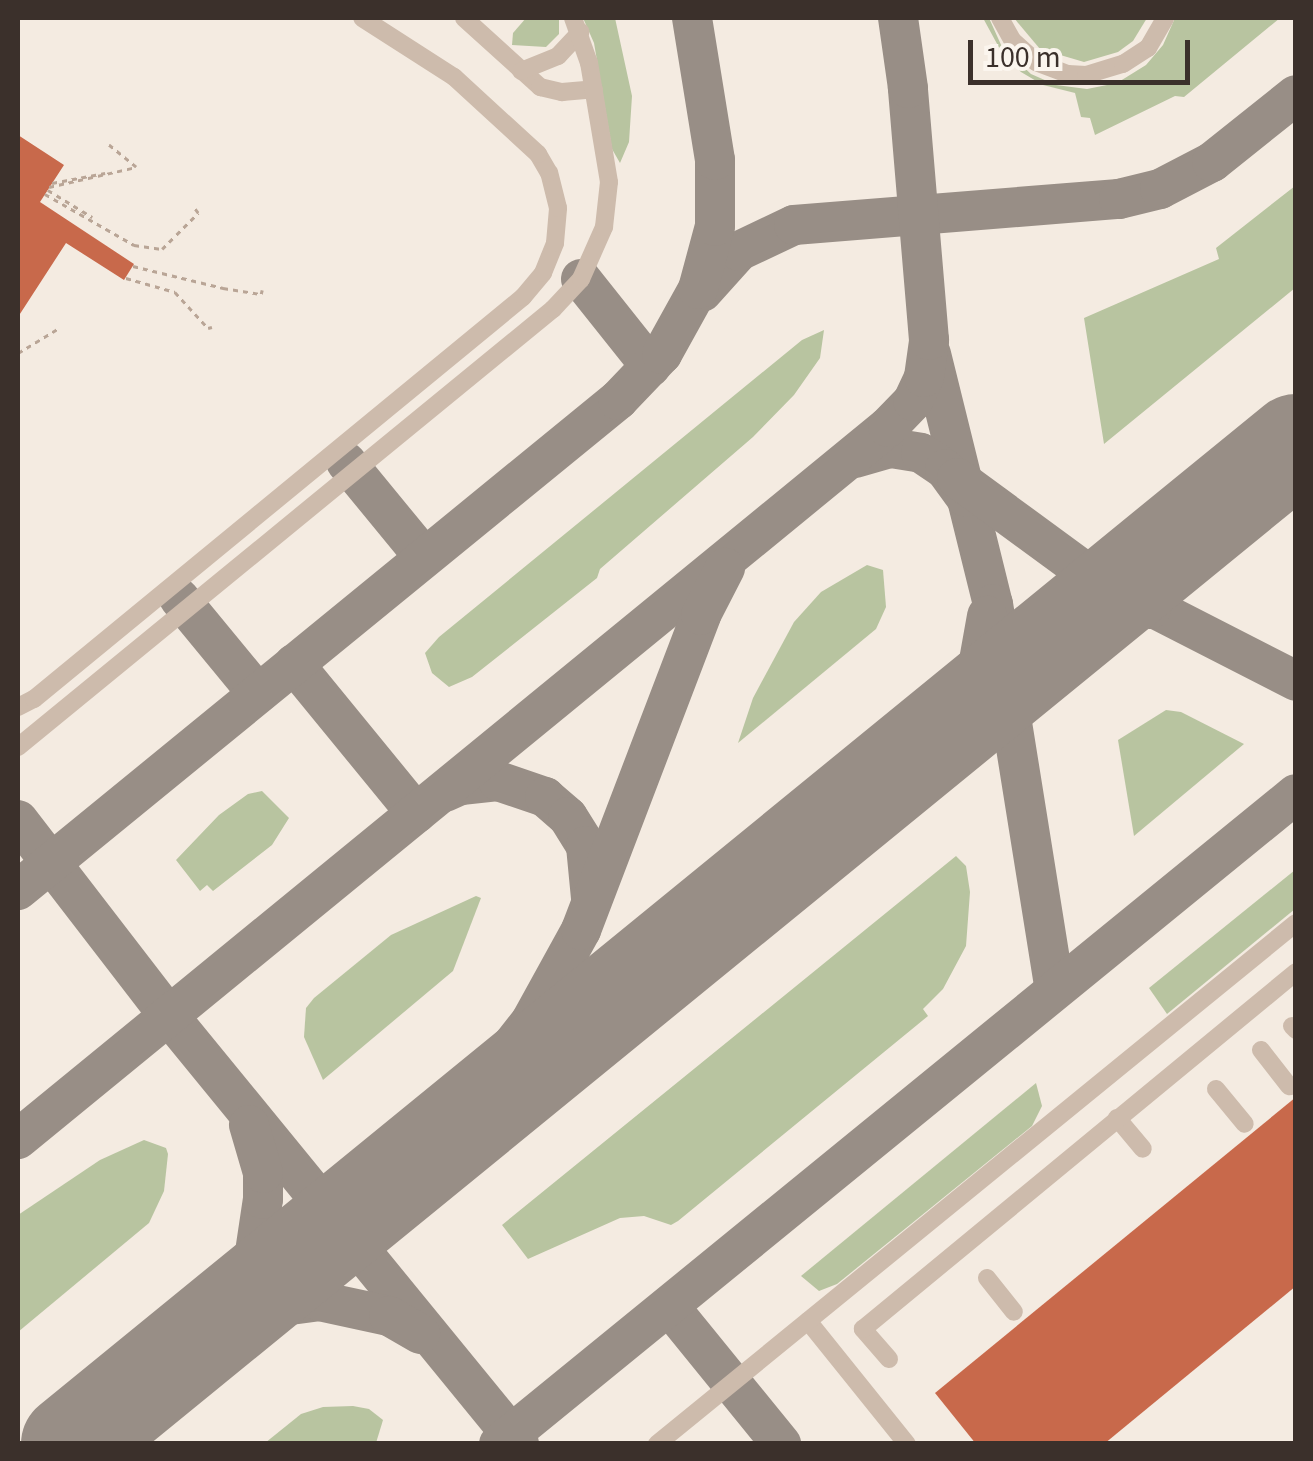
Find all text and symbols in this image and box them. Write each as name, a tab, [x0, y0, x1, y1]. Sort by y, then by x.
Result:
scale bar	[973, 20, 1196, 82]
text: 100 m	[985, 36, 1061, 79]

